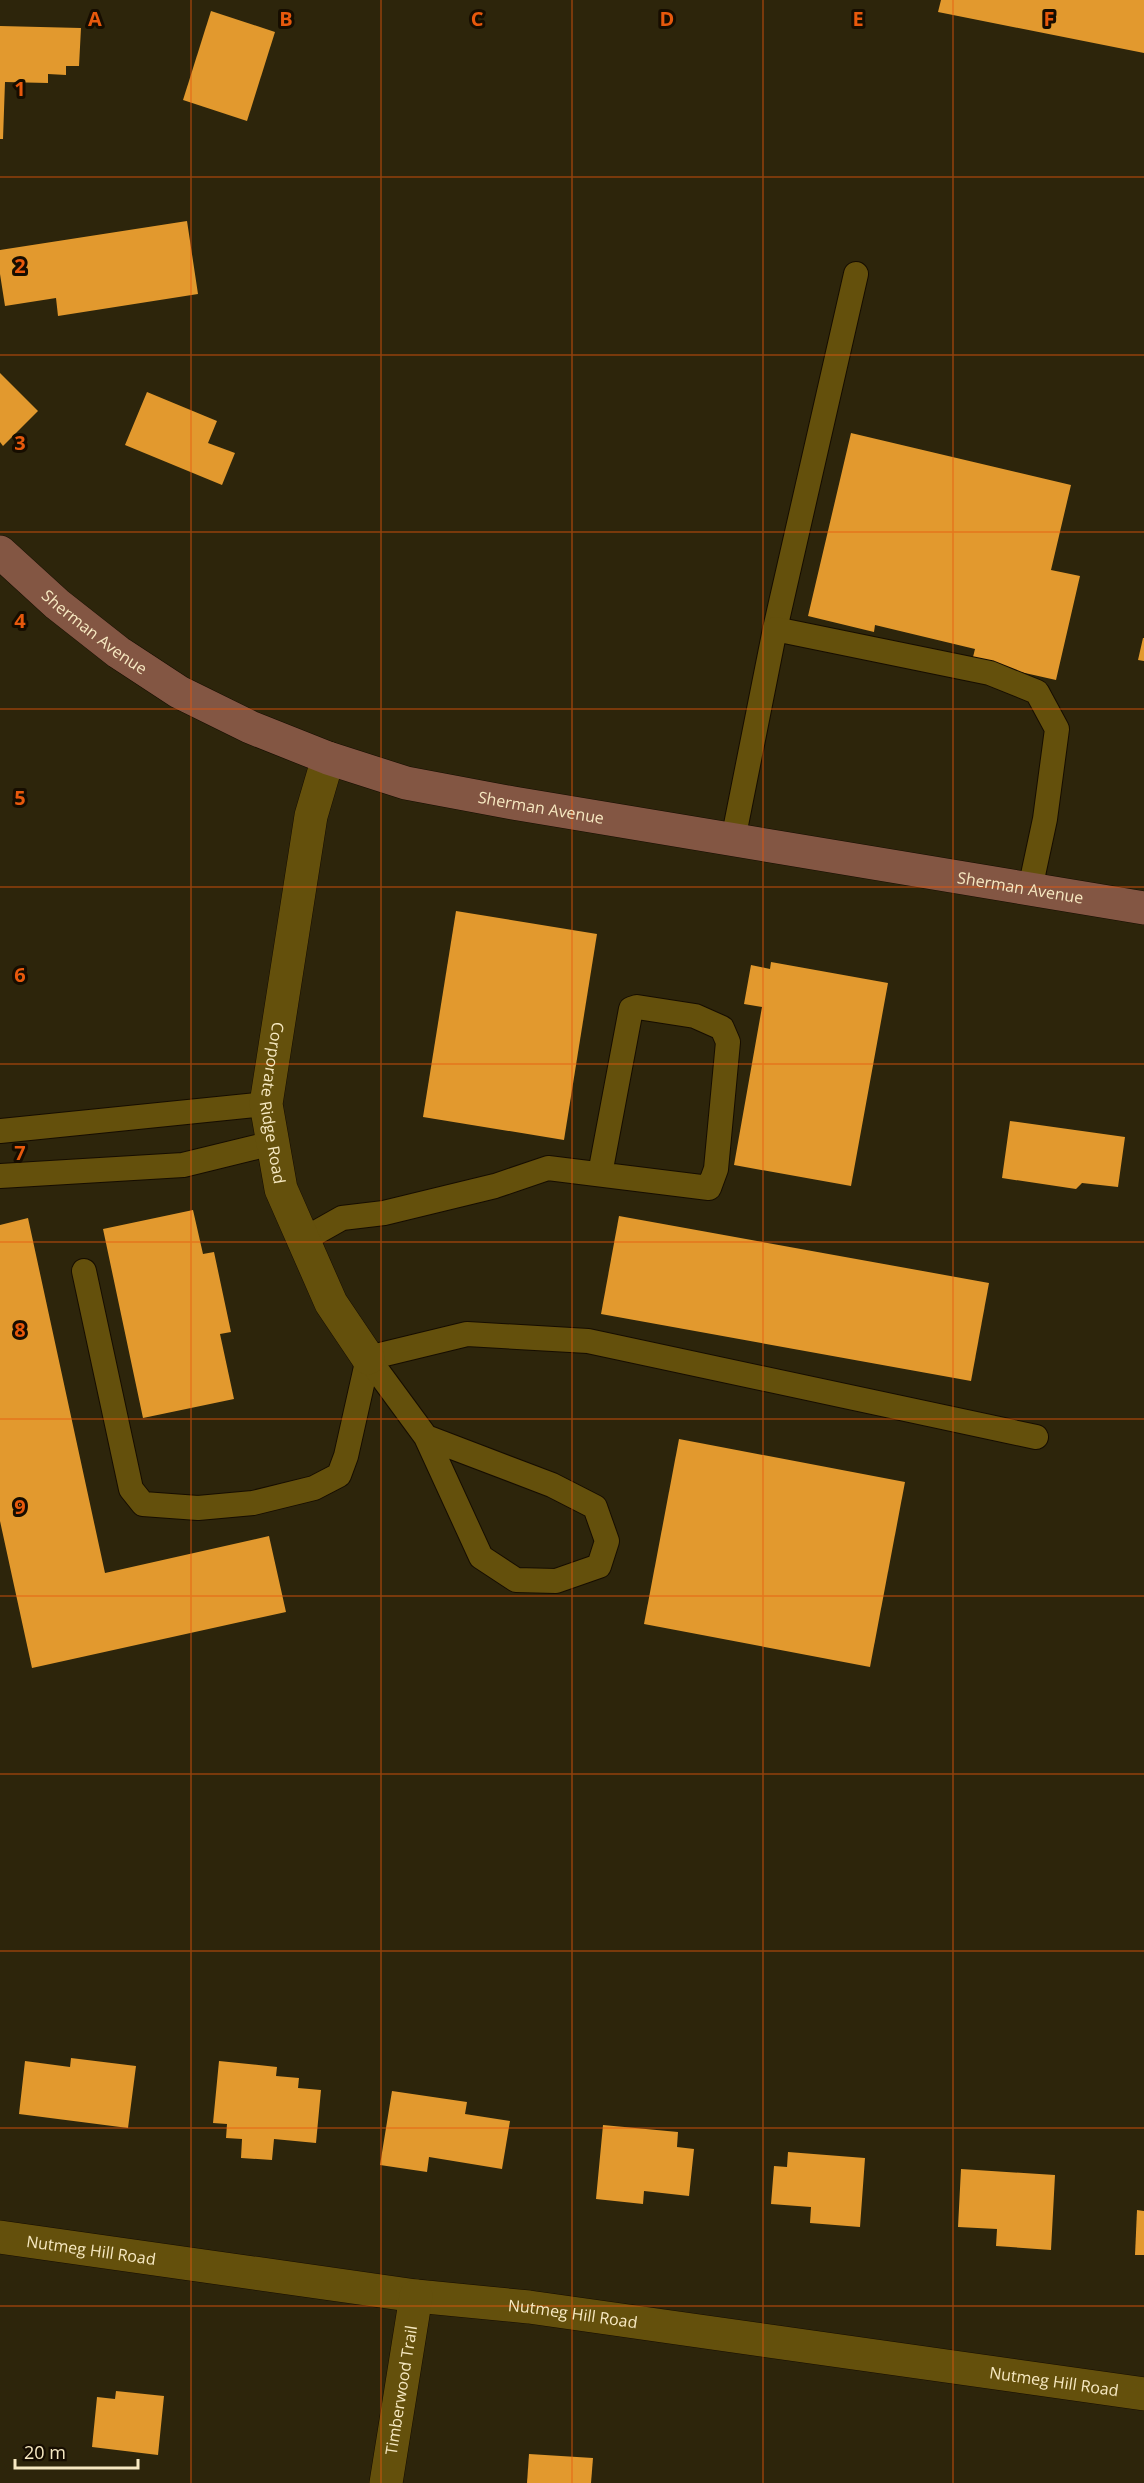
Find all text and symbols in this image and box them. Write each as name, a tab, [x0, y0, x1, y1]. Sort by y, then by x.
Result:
text: A	[88, 5, 102, 32]
text: B	[279, 5, 293, 32]
text: C	[471, 5, 484, 32]
text: D	[660, 5, 674, 32]
text: E	[852, 5, 864, 32]
text: F	[1044, 5, 1054, 32]
text: 1	[14, 75, 26, 102]
text: 2	[14, 252, 26, 279]
text: 3	[14, 429, 26, 456]
street label: Sherman Avenue	[37, 584, 152, 679]
text: 4	[14, 607, 26, 634]
text: 5	[14, 784, 26, 811]
street label: Sherman Avenue	[476, 786, 606, 829]
street label: Sherman Avenue	[956, 866, 1085, 909]
text: 6	[14, 961, 26, 988]
street label: Corporate Ridge Road	[255, 1021, 291, 1186]
text: 7	[14, 1139, 26, 1166]
text: 8	[14, 1316, 26, 1343]
text: 9	[14, 1493, 26, 1520]
street label: Nutmeg Hill Road	[25, 2230, 157, 2270]
street label: Nutmeg Hill Road	[507, 2294, 639, 2333]
street label: Timberwood Trail	[380, 2324, 422, 2457]
street label: Nutmeg Hill Road	[988, 2361, 1120, 2401]
scale bar	[15, 2432, 138, 2470]
text: 20 m	[24, 2440, 66, 2464]

